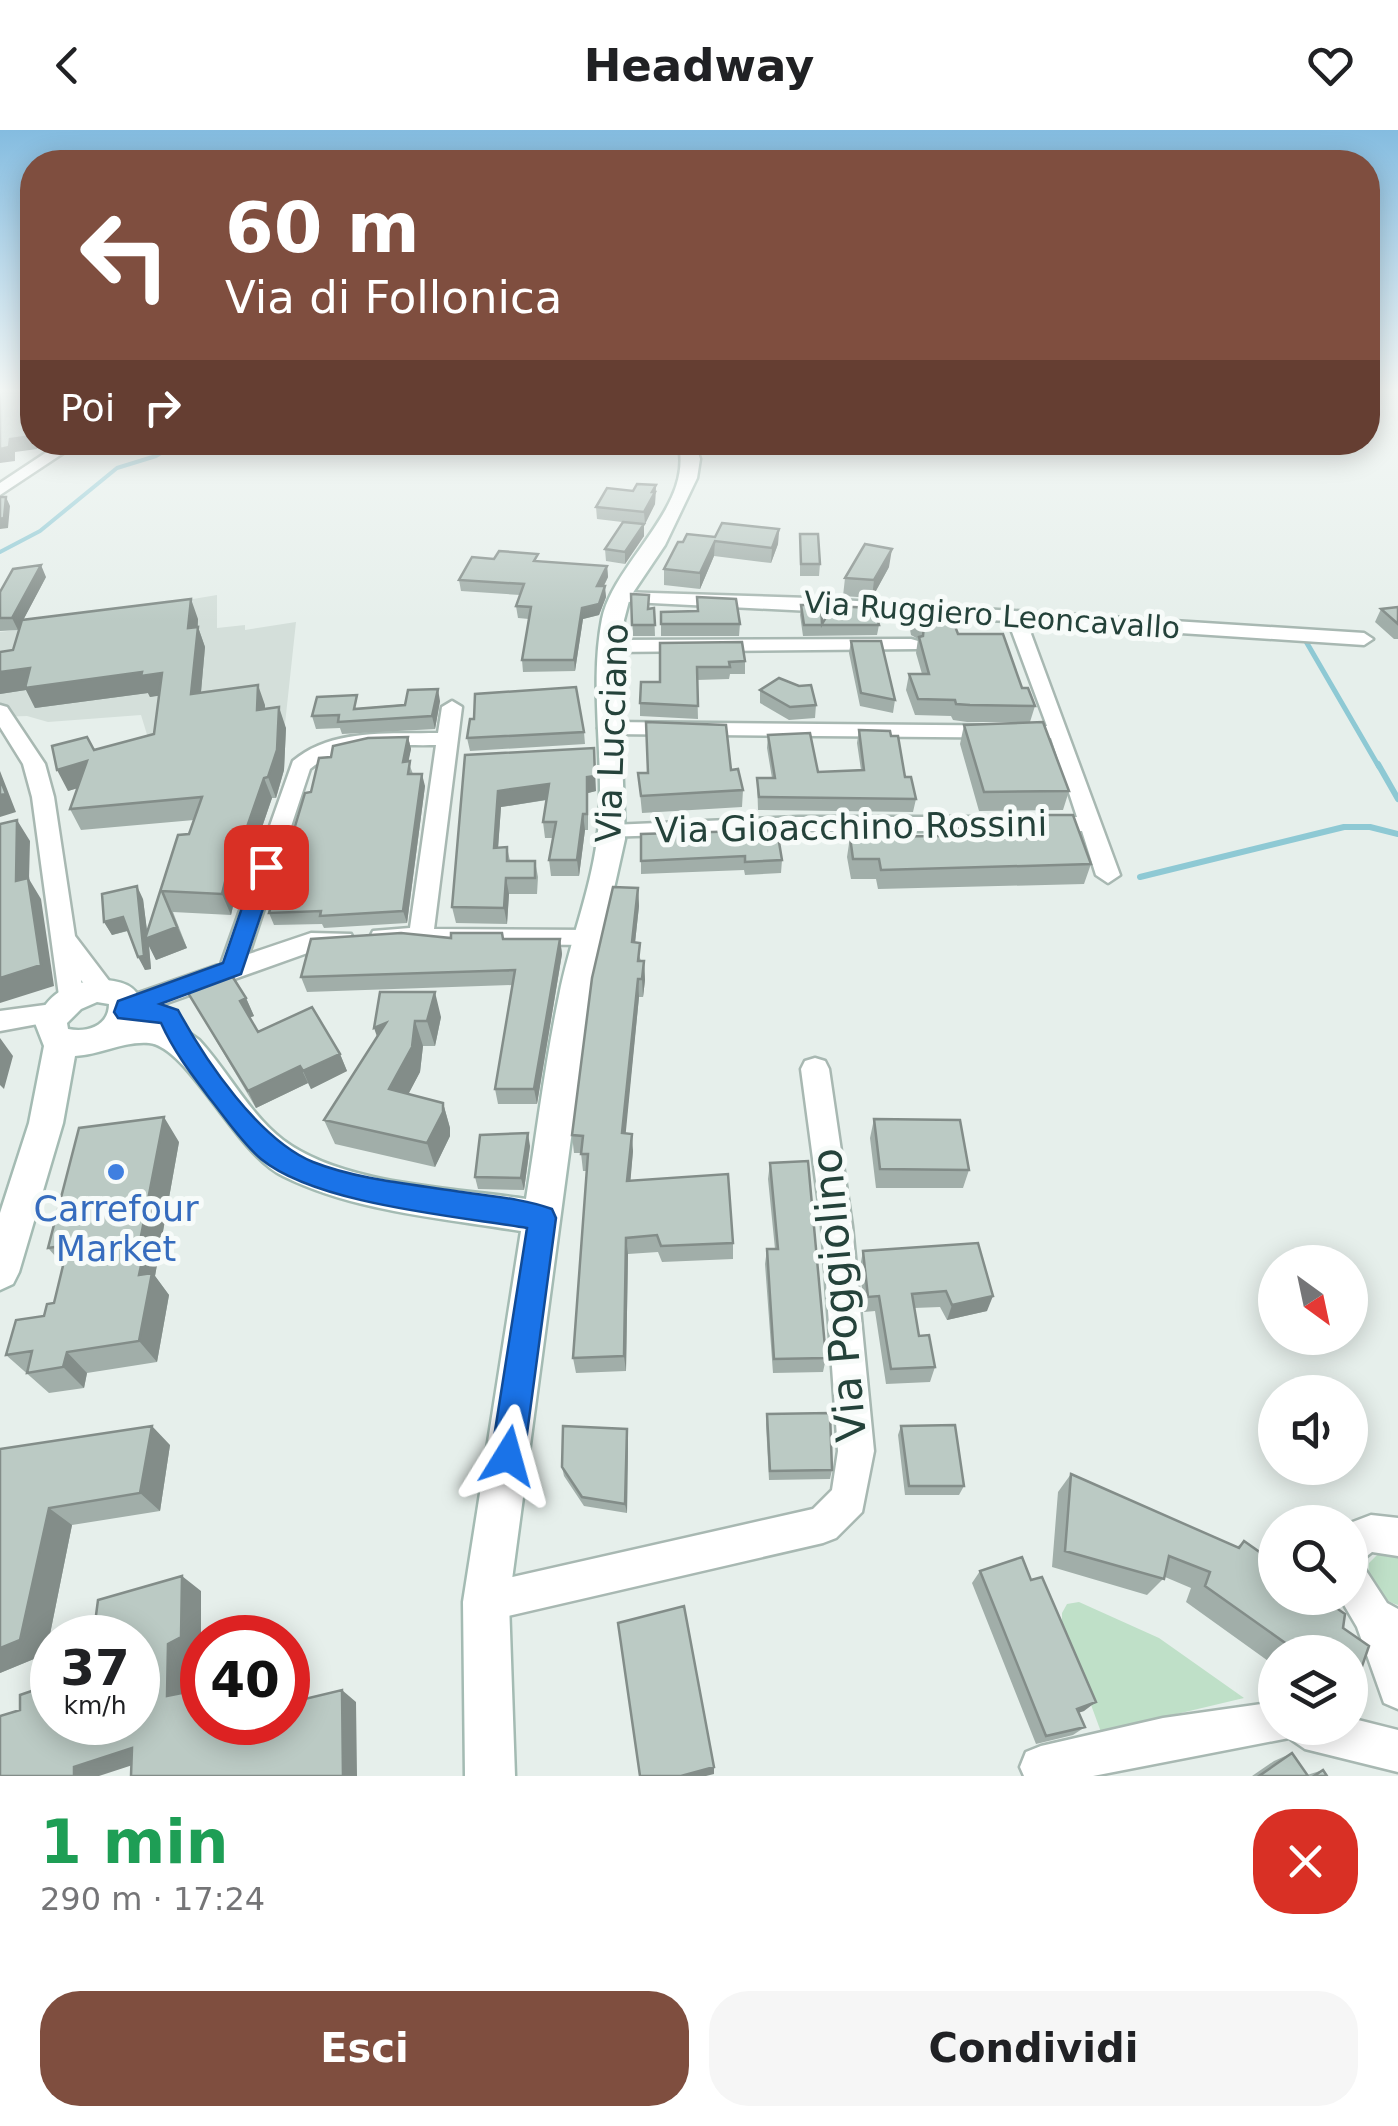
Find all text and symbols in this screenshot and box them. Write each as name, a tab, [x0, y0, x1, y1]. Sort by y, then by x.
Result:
icon: back	[40, 38, 95, 93]
icon: heart	[1303, 38, 1358, 93]
text: Headway	[584, 39, 814, 92]
text: 60 m	[225, 187, 420, 269]
icon: left	[60, 190, 190, 320]
text: Via di Follonica	[225, 271, 562, 324]
icon: right	[135, 380, 190, 435]
text: Poi	[60, 386, 115, 430]
street label: Via Ruggiero Leoncavallo	[803, 584, 1181, 646]
street label: Via Lucciano	[588, 622, 636, 844]
street label: Via Gioacchino Rossini	[654, 804, 1048, 850]
pin	[224, 825, 309, 910]
icon: arrive	[239, 840, 294, 895]
street label: Via Poggiolino	[802, 1146, 876, 1444]
marker: Carrefour Market	[105, 1161, 127, 1183]
place label: Carrefour Market	[33, 1189, 199, 1269]
north arrow	[1258, 1245, 1368, 1355]
map controls	[1258, 1245, 1368, 1745]
button: sound	[1258, 1375, 1368, 1485]
position arrow	[456, 1404, 560, 1508]
button: search	[1258, 1505, 1368, 1615]
speed limit sign: 40	[180, 1615, 310, 1745]
button: layers	[1258, 1635, 1368, 1745]
text: 37	[60, 1639, 130, 1697]
text: km/h	[63, 1691, 127, 1720]
text: 1 min	[40, 1807, 228, 1877]
button: close	[1253, 1809, 1358, 1914]
text: 290 m · 17:24	[40, 1880, 265, 1918]
button: Esci	[40, 1991, 689, 2106]
button: Condividi	[709, 1991, 1358, 2106]

